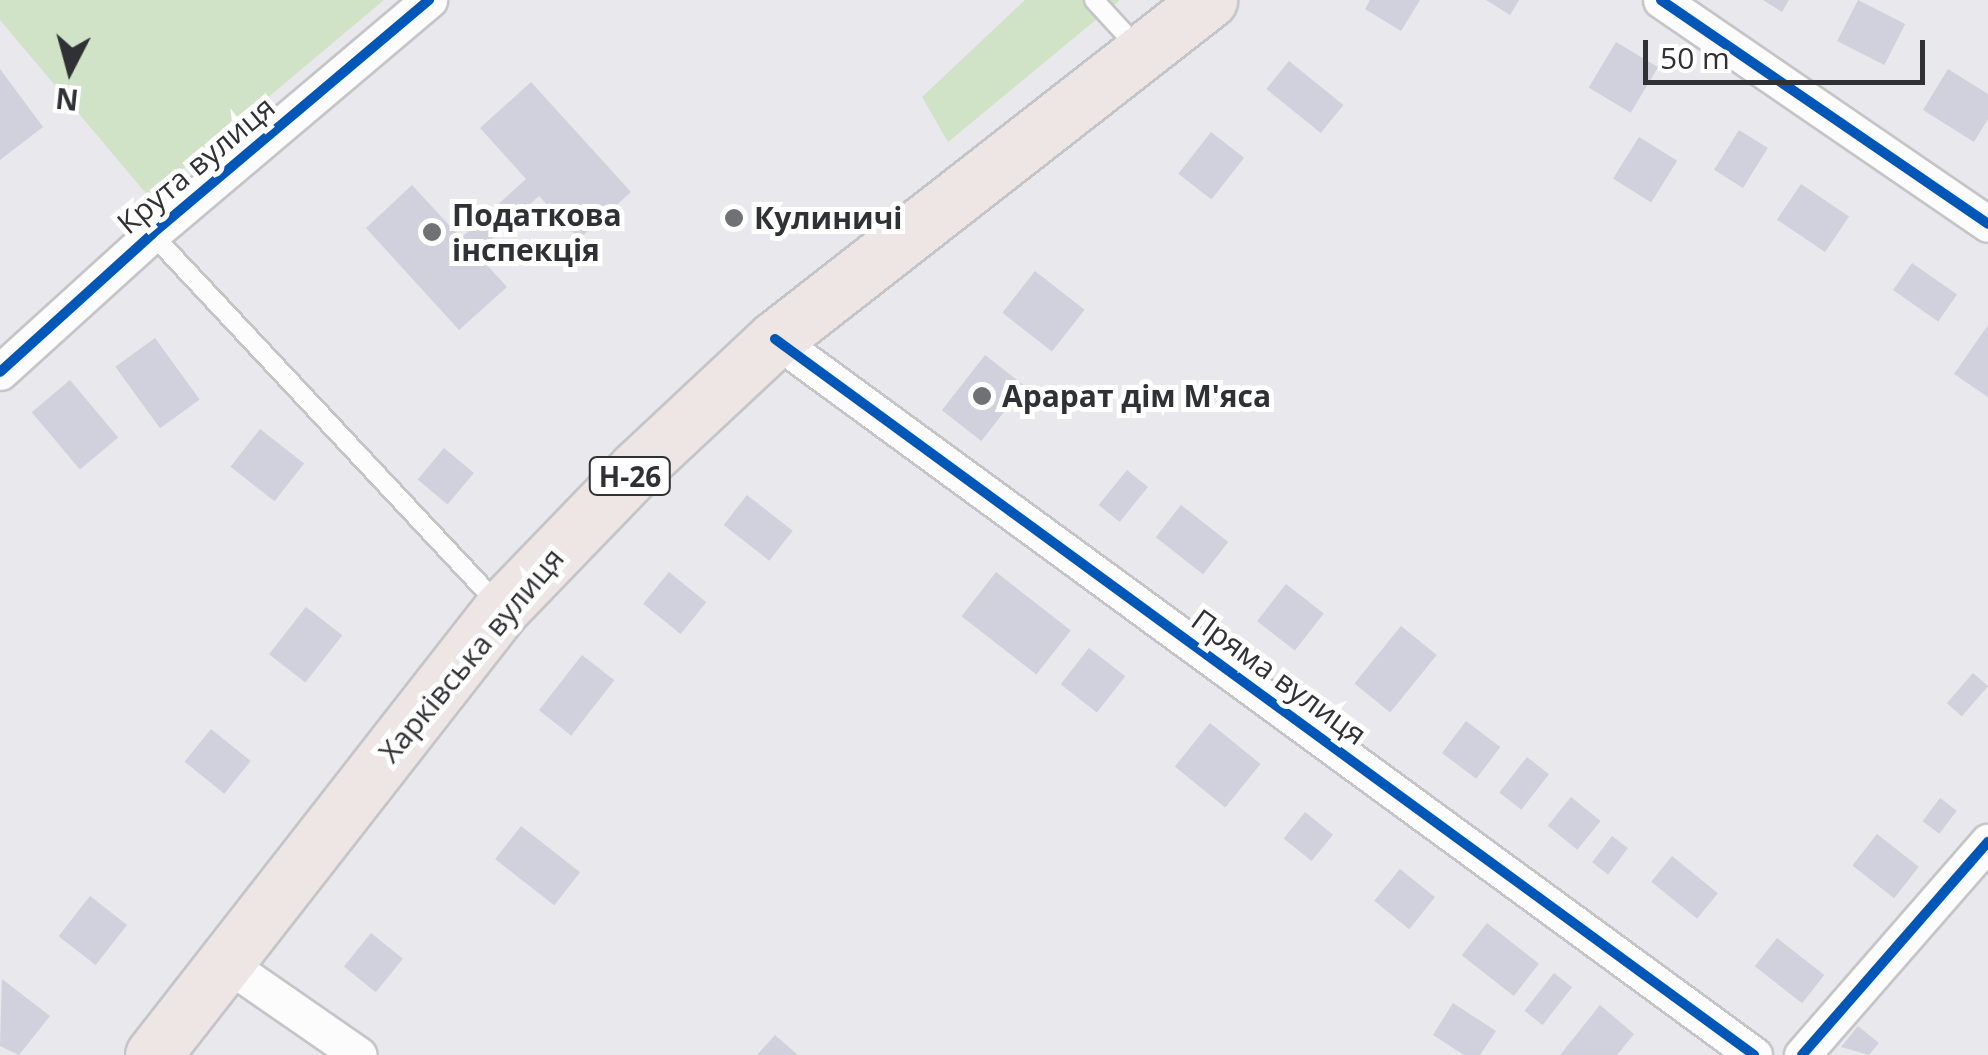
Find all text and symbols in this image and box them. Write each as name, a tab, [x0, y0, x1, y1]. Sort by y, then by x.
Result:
north arrow	[20, 20, 120, 120]
scale bar	[1648, 20, 1930, 82]
text: 50 m	[1660, 37, 1730, 78]
text: N	[54, 80, 80, 120]
street label: Крута вулиця	[110, 89, 282, 241]
place label: Податкова інспекція	[452, 197, 622, 268]
place label: Кулиничі	[754, 200, 902, 236]
marker: Кулиничі	[723, 207, 745, 229]
marker: Податкова інспекція	[421, 221, 443, 243]
place label: Арарат дім М'яса	[1002, 378, 1271, 414]
marker: Арарат дім М'яса	[971, 385, 993, 407]
road number: Н-26	[588, 453, 672, 499]
street label: Харківська вулиця	[371, 541, 571, 769]
street label: Пряма вулиця	[1185, 602, 1373, 752]

